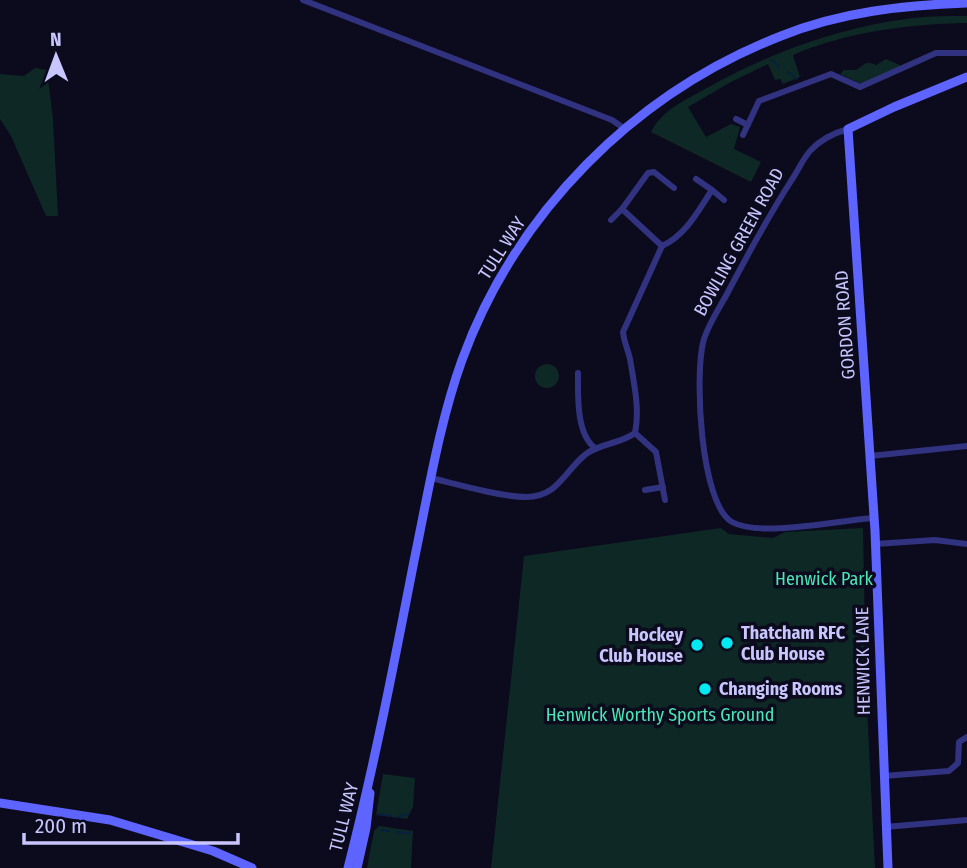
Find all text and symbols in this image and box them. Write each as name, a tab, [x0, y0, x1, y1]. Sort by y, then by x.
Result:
north arrow	[21, 21, 91, 91]
text: N	[50, 28, 62, 51]
street label: BOWLING GREEN ROAD	[689, 164, 789, 320]
street label: TULL WAY	[474, 213, 530, 283]
street label: GORDON ROAD	[830, 270, 860, 380]
park label: Henwick Park	[775, 568, 874, 590]
street label: HENWICK LANE	[851, 607, 875, 715]
place label: Thatcham RFC Club House	[741, 622, 846, 665]
place label: Hockey Club House	[599, 624, 683, 667]
marker: Thatcham RFC Club House	[719, 635, 735, 651]
marker: Hockey Club House	[689, 637, 705, 653]
place label: Changing Rooms	[719, 678, 843, 700]
marker: Changing Rooms	[697, 681, 713, 697]
park label: Henwick Worthy Sports Ground	[546, 704, 774, 726]
street label: TULL WAY	[325, 780, 363, 854]
scale bar	[24, 802, 238, 846]
text: 200 m	[35, 813, 87, 839]

